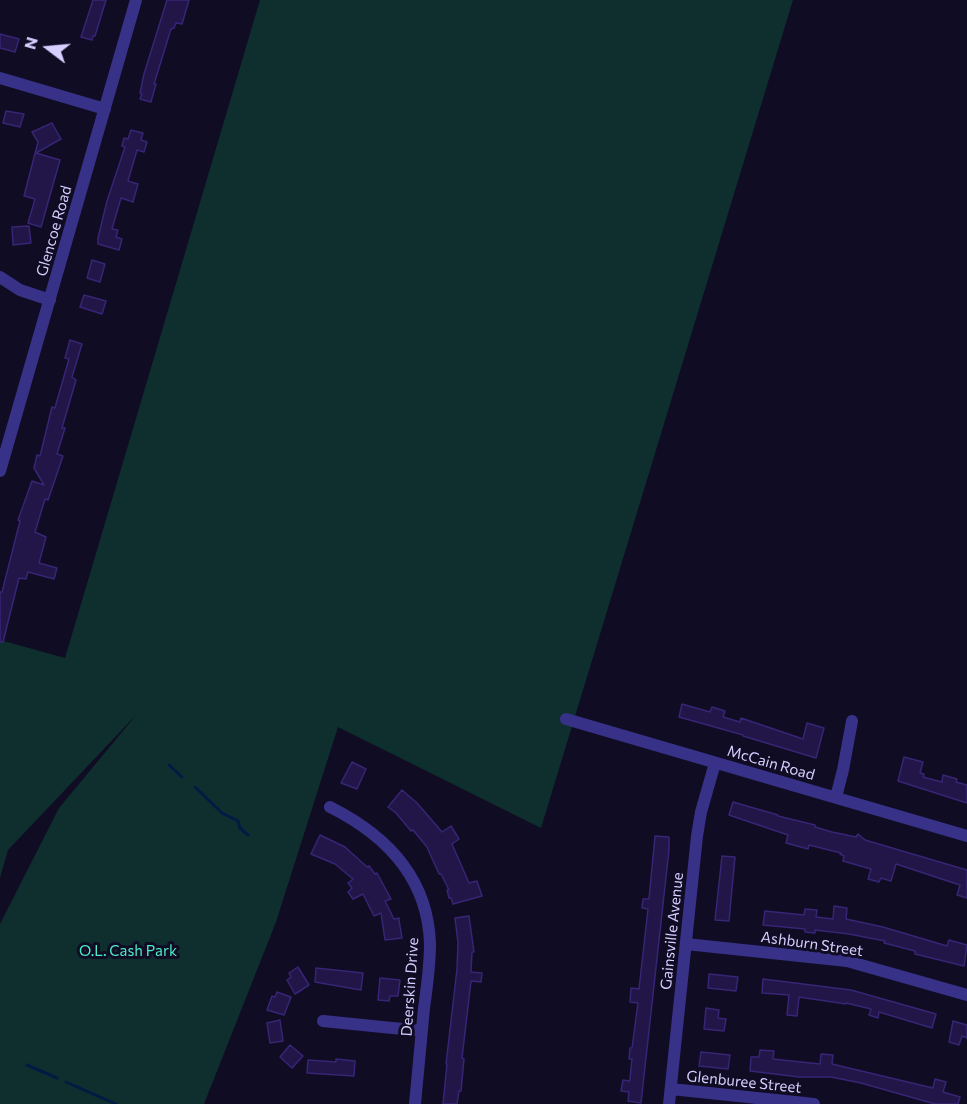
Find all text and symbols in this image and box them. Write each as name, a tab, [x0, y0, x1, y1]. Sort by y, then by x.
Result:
north arrow	[18, 18, 78, 78]
text: N	[19, 35, 41, 51]
street label: Glencoe Road	[32, 184, 76, 278]
street label: McCain Road	[725, 742, 817, 784]
street label: Gainsville Avenue	[657, 871, 687, 991]
street label: Ashburn Street	[760, 928, 864, 960]
street label: Deerskin Drive	[398, 937, 422, 1037]
park label: O.L. Cash Park	[79, 942, 177, 960]
street label: Glenburee Street	[686, 1067, 802, 1097]

